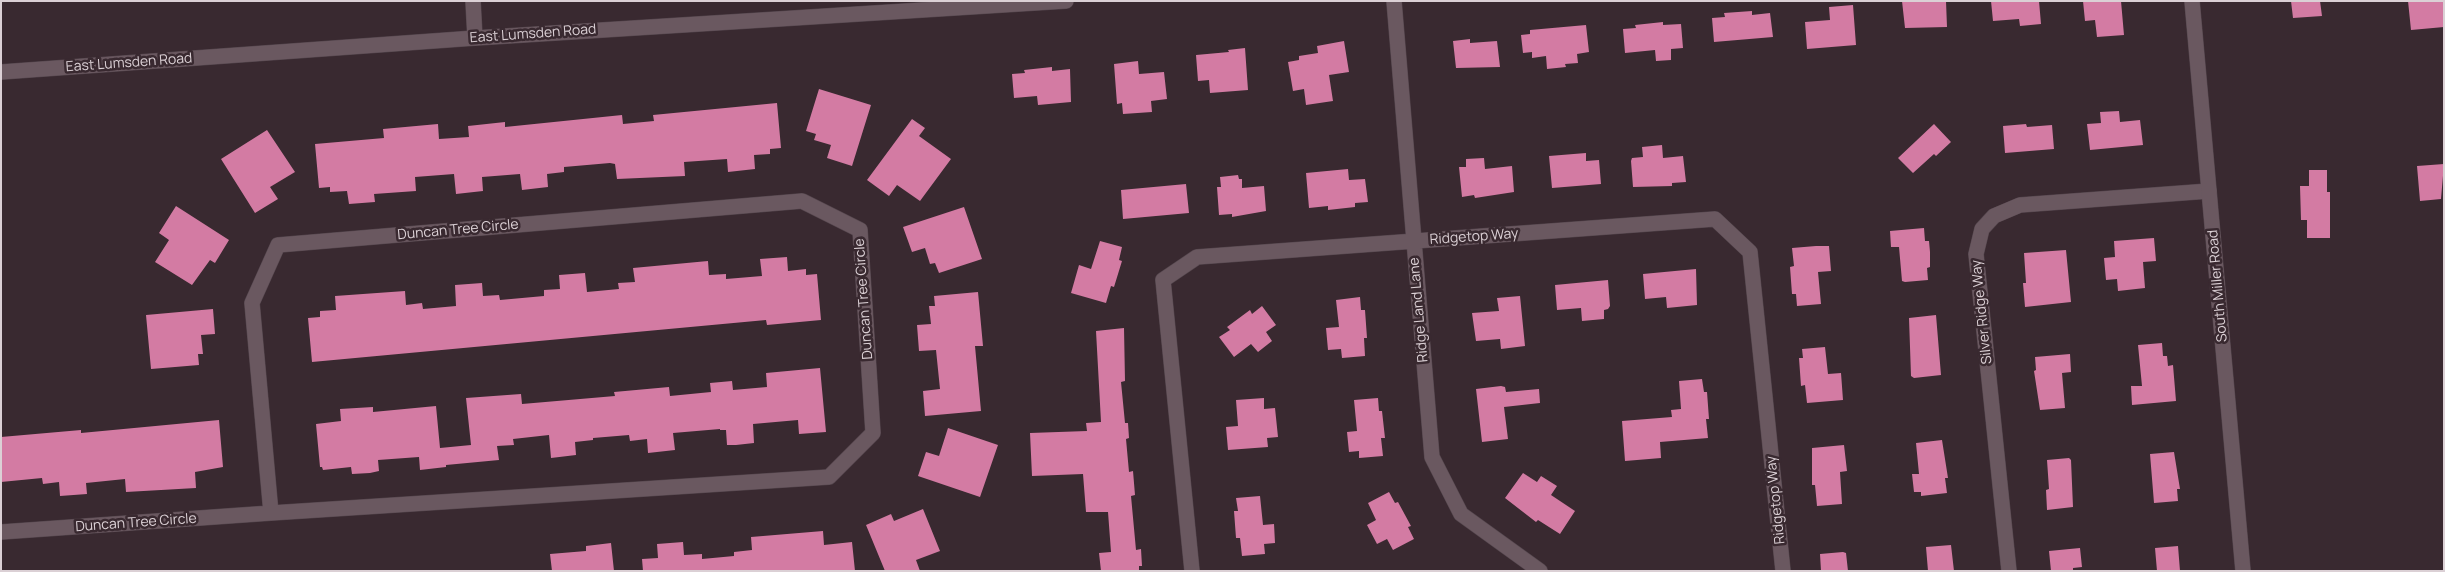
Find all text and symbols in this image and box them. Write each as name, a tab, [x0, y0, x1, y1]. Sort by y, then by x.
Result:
street label: East Lumsden Road	[469, 21, 597, 47]
street label: East Lumsden Road	[65, 50, 193, 76]
street label: Duncan Tree Circle	[397, 216, 519, 244]
street label: Ridgetop Way	[1429, 226, 1519, 248]
street label: South Miller Road	[2205, 229, 2231, 343]
street label: Duncan Tree Circle	[851, 238, 877, 360]
street label: Ridge Land Lane	[1406, 257, 1432, 363]
street label: Silver Ridge Way	[1968, 259, 1996, 365]
street label: Ridgetop Way	[1763, 455, 1789, 545]
street label: Duncan Tree Circle	[75, 510, 197, 536]

